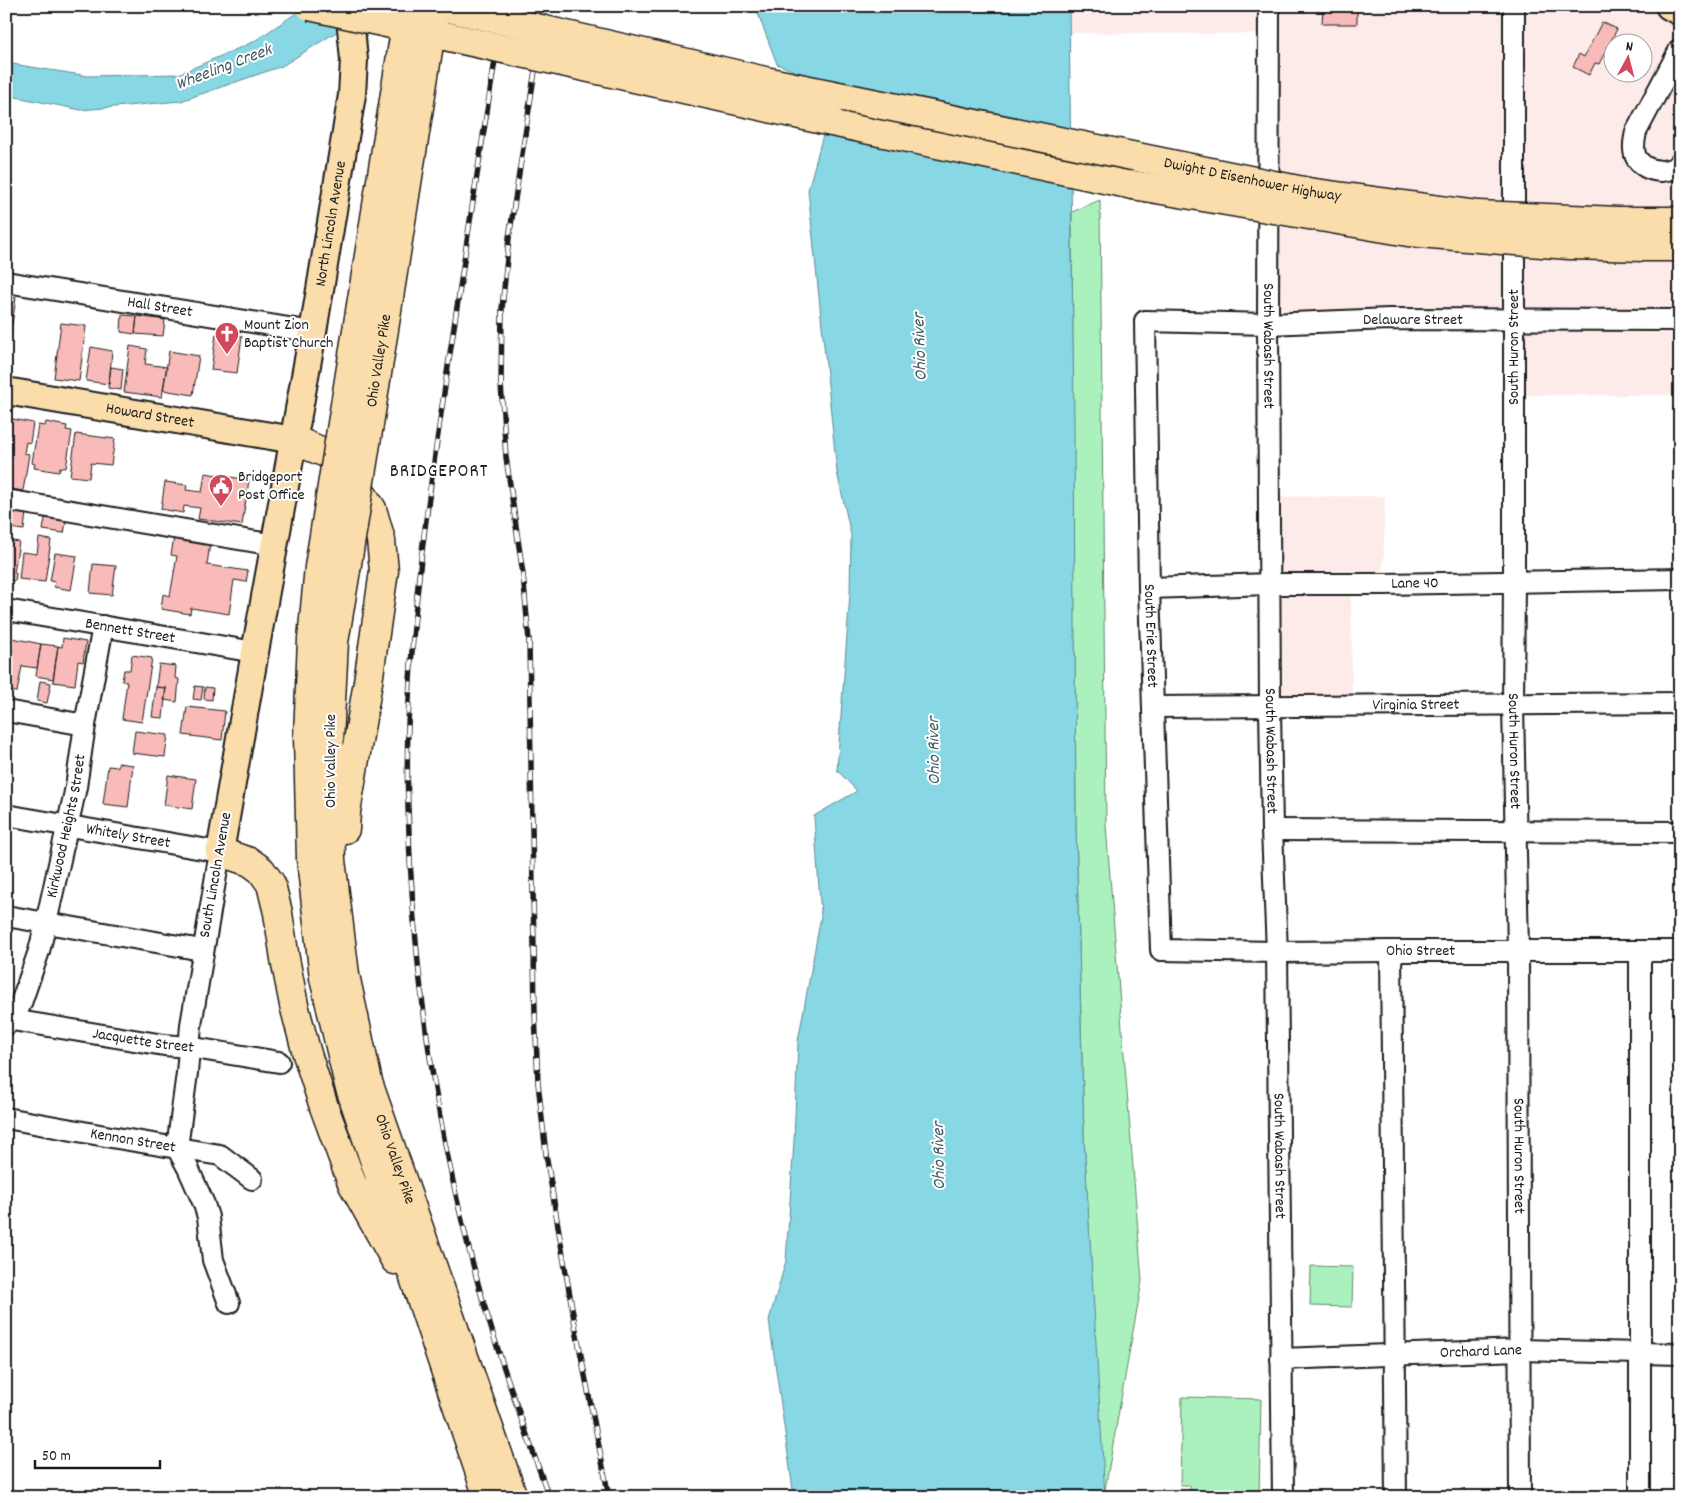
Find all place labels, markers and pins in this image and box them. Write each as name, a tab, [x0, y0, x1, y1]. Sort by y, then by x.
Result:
place label: Mount Zion Baptist Church	[244, 314, 333, 355]
church icon: Mount Zion Baptist Church	[214, 321, 240, 355]
place label: Bridgeport Post Office	[238, 466, 305, 507]
public building icon: Bridgeport Post Office	[208, 473, 234, 507]

